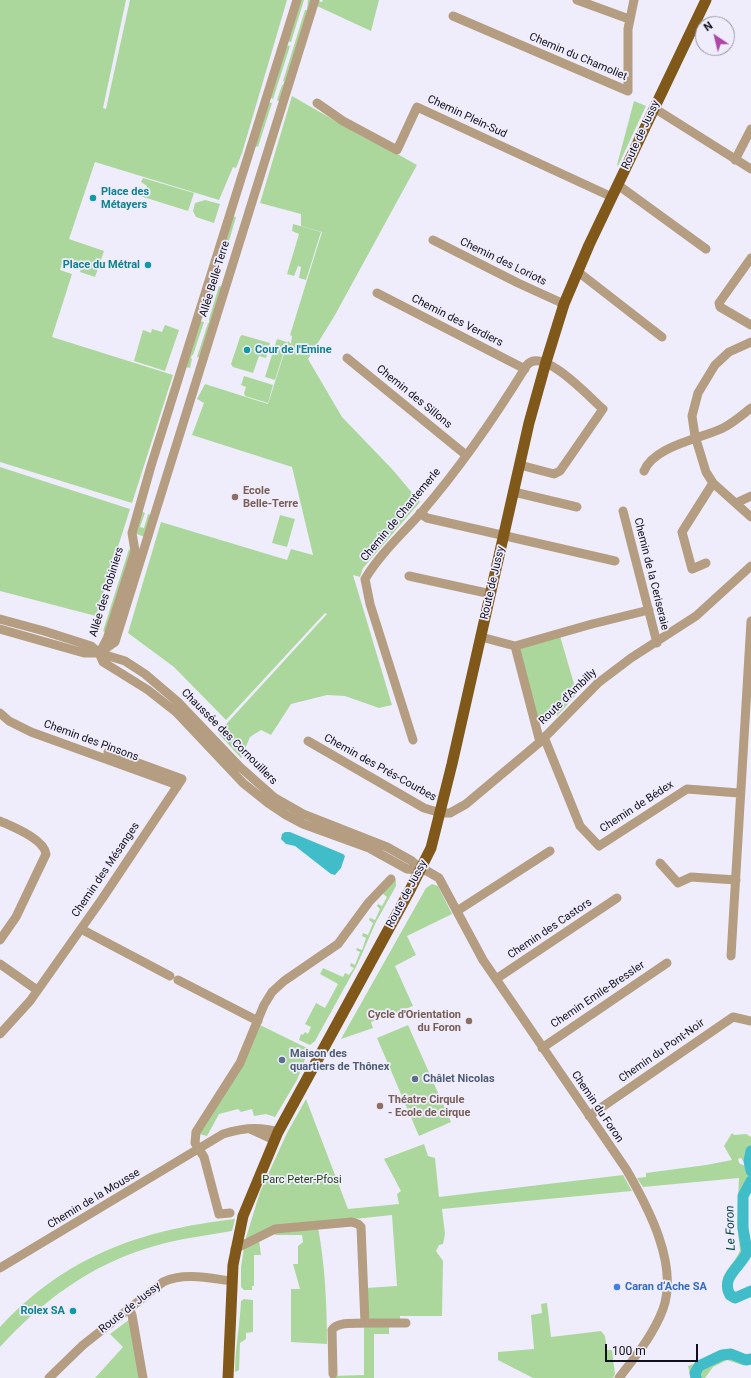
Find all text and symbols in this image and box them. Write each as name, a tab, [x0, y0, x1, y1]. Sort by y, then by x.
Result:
north arrow	[695, 16, 735, 56]
text: N	[701, 19, 715, 34]
street label: Chemin du Chamoliet	[527, 30, 629, 84]
street label: Chemin Plein-Sud	[425, 93, 509, 141]
street label: Route de Jussy	[619, 98, 663, 172]
place label: Place des Métayers	[101, 185, 149, 211]
marker: Place des Métayers	[88, 193, 98, 203]
street label: Chemin des Loriots	[458, 235, 548, 289]
street label: Allée Belle-Terre	[197, 239, 233, 319]
place label: Place du Métral	[63, 258, 140, 272]
marker: Place du Métral	[143, 260, 153, 270]
street label: Chemin des Verdiers	[409, 292, 505, 350]
place label: Cour de l'Emine	[255, 343, 332, 357]
marker: Cour de l'Emine	[242, 345, 252, 355]
street label: Chemin des Sillons	[374, 363, 454, 431]
street label: Chemin de Chantemerle	[358, 466, 444, 564]
place label: Ecole Belle-Terre	[243, 484, 298, 510]
marker: Ecole Belle-Terre	[230, 492, 240, 502]
street label: Chemin de la Ceriseraie	[631, 516, 671, 632]
street label: Allée des Robiniers	[87, 545, 127, 639]
street label: Route de Jussy	[478, 545, 508, 621]
street label: Route d'Ambilly	[536, 666, 600, 728]
street label: Chaussée des Cornouillers	[178, 686, 280, 788]
street label: Chemin des Pinsons	[42, 718, 140, 764]
street label: Chemin des Prés-Courbes	[321, 732, 439, 804]
street label: Chemin de Bédex	[598, 778, 676, 836]
street label: Chemin des Mésanges	[69, 820, 143, 920]
street label: Route de Jussy	[384, 858, 430, 930]
street label: Chemin des Castors	[505, 896, 595, 962]
street label: Chemin Emile-Bressler	[549, 959, 647, 1031]
place label: Cycle d'Orientation du Foron	[368, 1008, 461, 1034]
marker: Cycle d'Orientation du Foron	[464, 1016, 474, 1026]
street label: Chemin du Pont-Noir	[617, 1016, 707, 1086]
place label: Maison des quartiers de Thônex	[290, 1047, 389, 1073]
marker: Maison des quartiers de Thônex	[277, 1055, 287, 1065]
street label: Chemin du Foron	[568, 1069, 626, 1145]
place label: Châlet Nicolas	[423, 1072, 495, 1086]
marker: Châlet Nicolas	[410, 1074, 420, 1084]
place label: Théatre Cirqule - Ecole de cirque	[388, 1093, 470, 1119]
marker: Théatre Cirqule - Ecole de cirque	[375, 1101, 385, 1111]
street label: Chemin de la Mousse	[45, 1166, 143, 1232]
park label: Parc Peter-Pfosi	[262, 1173, 342, 1187]
water label: Le Foron	[723, 1205, 739, 1251]
street label: Route de Jussy	[96, 1280, 164, 1336]
place label: Caran d‘Ache SA	[625, 1280, 707, 1294]
marker: Caran d‘Ache SA	[612, 1282, 622, 1292]
place label: Rolex SA	[20, 1304, 65, 1318]
marker: Rolex SA	[68, 1306, 78, 1316]
scale bar	[607, 1336, 700, 1362]
text: 100 m	[612, 1344, 646, 1358]

